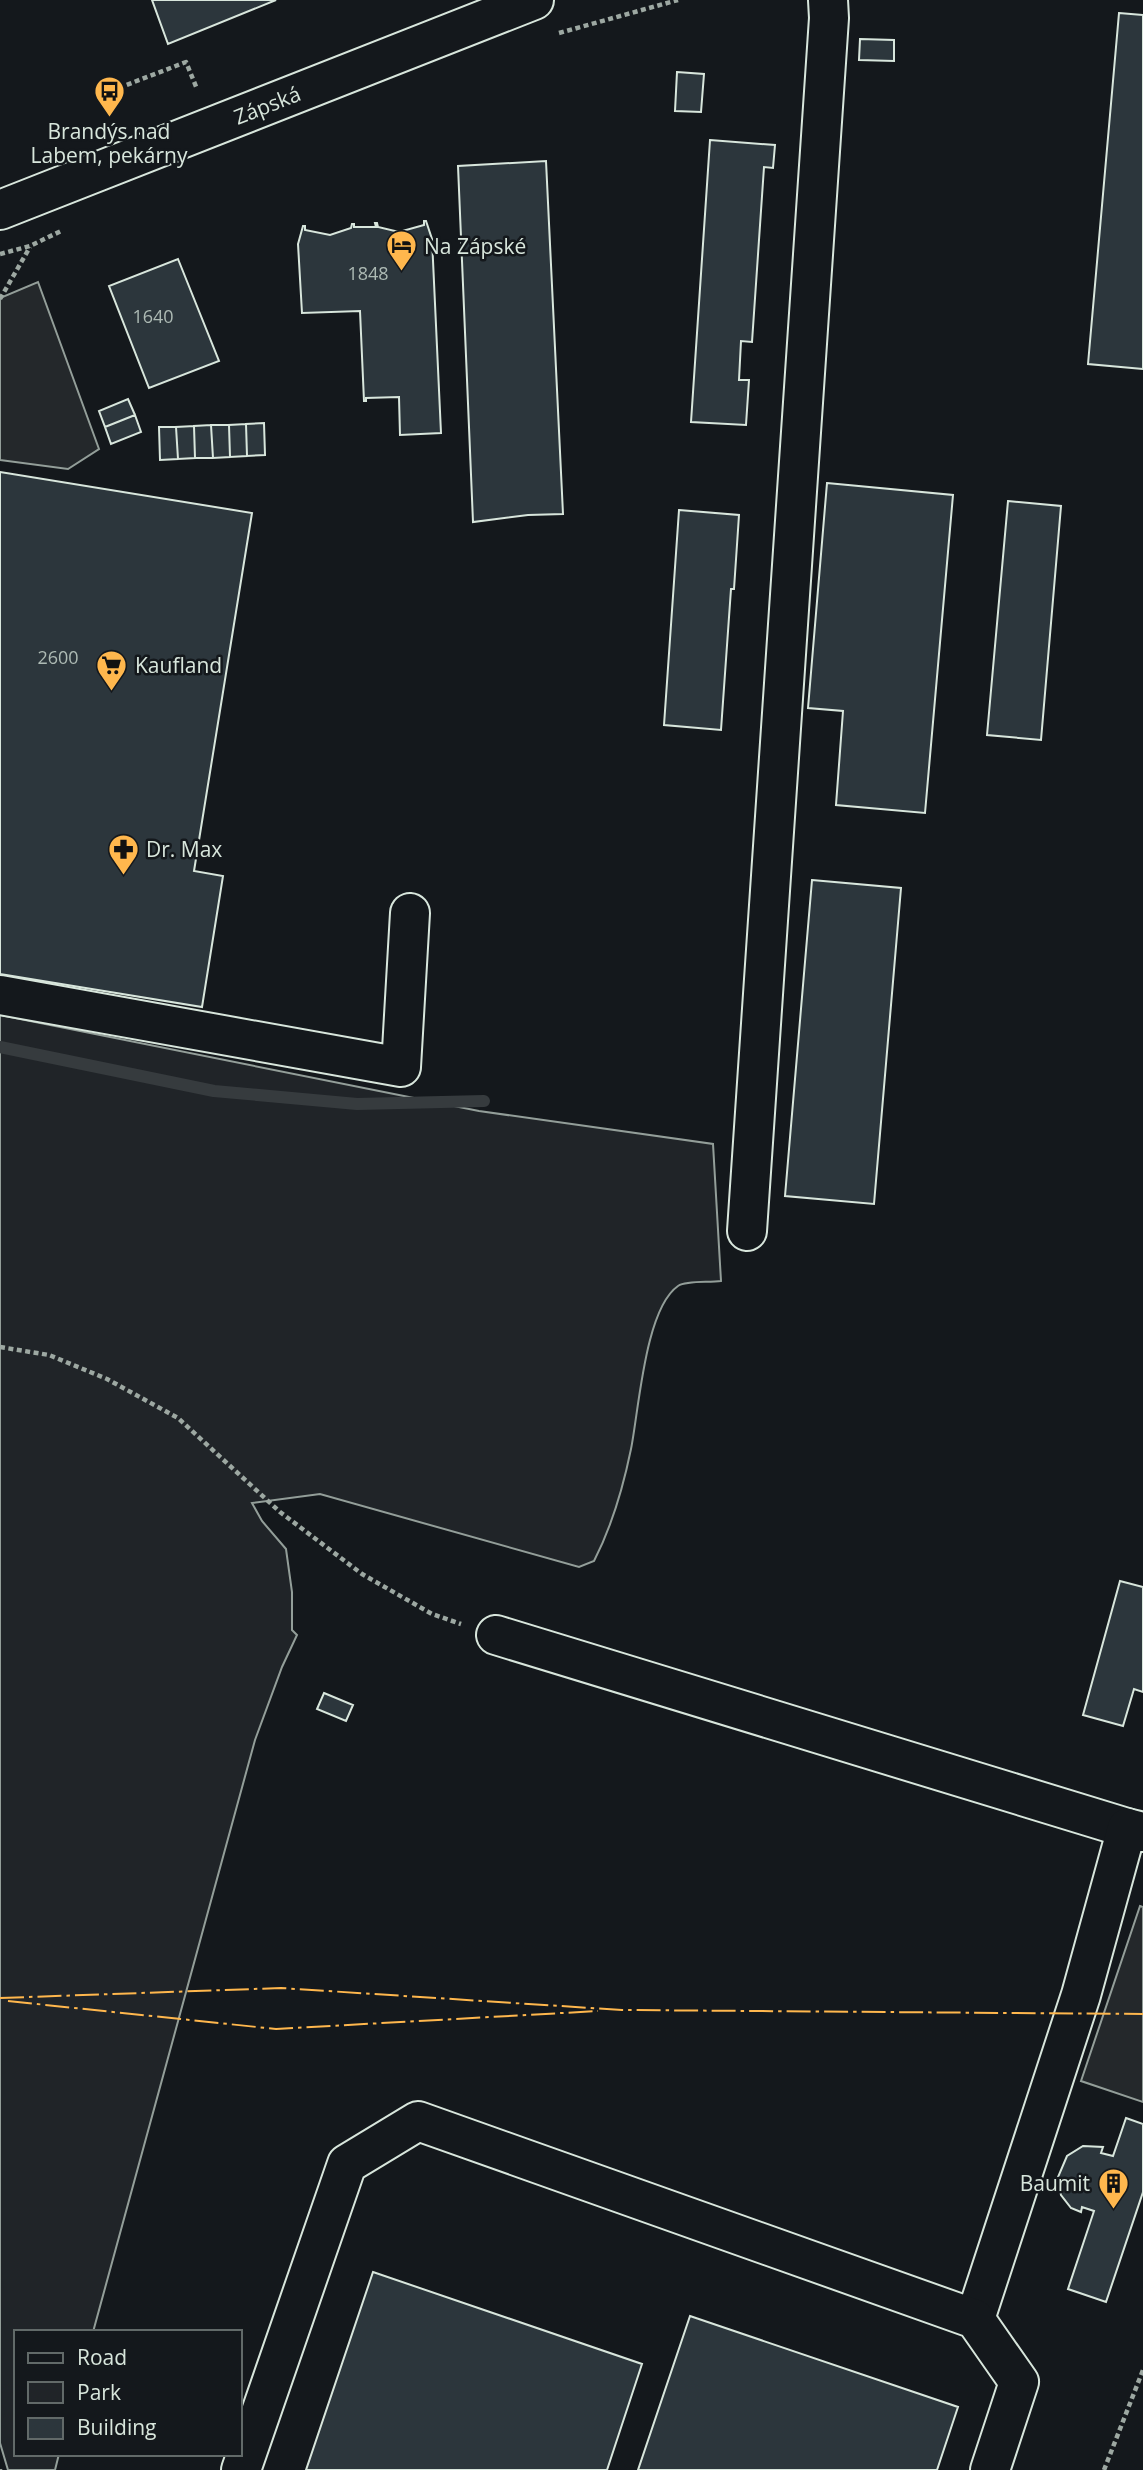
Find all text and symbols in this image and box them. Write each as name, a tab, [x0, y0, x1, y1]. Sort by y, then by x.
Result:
bus stop icon: Brandýs nad Labem, pekárny	[92, 74, 126, 118]
street label: Zápská	[230, 79, 304, 131]
place label: Brandýs nad Labem, pekárny	[31, 117, 188, 169]
hotel icon: Na Zápské	[384, 229, 418, 273]
place label: Na Zápské	[424, 232, 526, 260]
house number: 1848	[347, 261, 389, 285]
house number: 1640	[132, 304, 174, 328]
house number: 2600	[37, 645, 79, 669]
supermarket icon: Kaufland	[95, 648, 129, 692]
place label: Kaufland	[135, 651, 222, 679]
pharmacy icon: Dr. Max	[106, 832, 140, 876]
place label: Dr. Max	[146, 835, 222, 863]
building icon: Baumit	[1096, 2166, 1130, 2210]
place label: Baumit	[1020, 2169, 1090, 2197]
legend	[14, 2330, 242, 2456]
text: Road	[77, 2343, 127, 2371]
text: Park	[77, 2378, 121, 2406]
text: Building	[77, 2413, 156, 2441]

